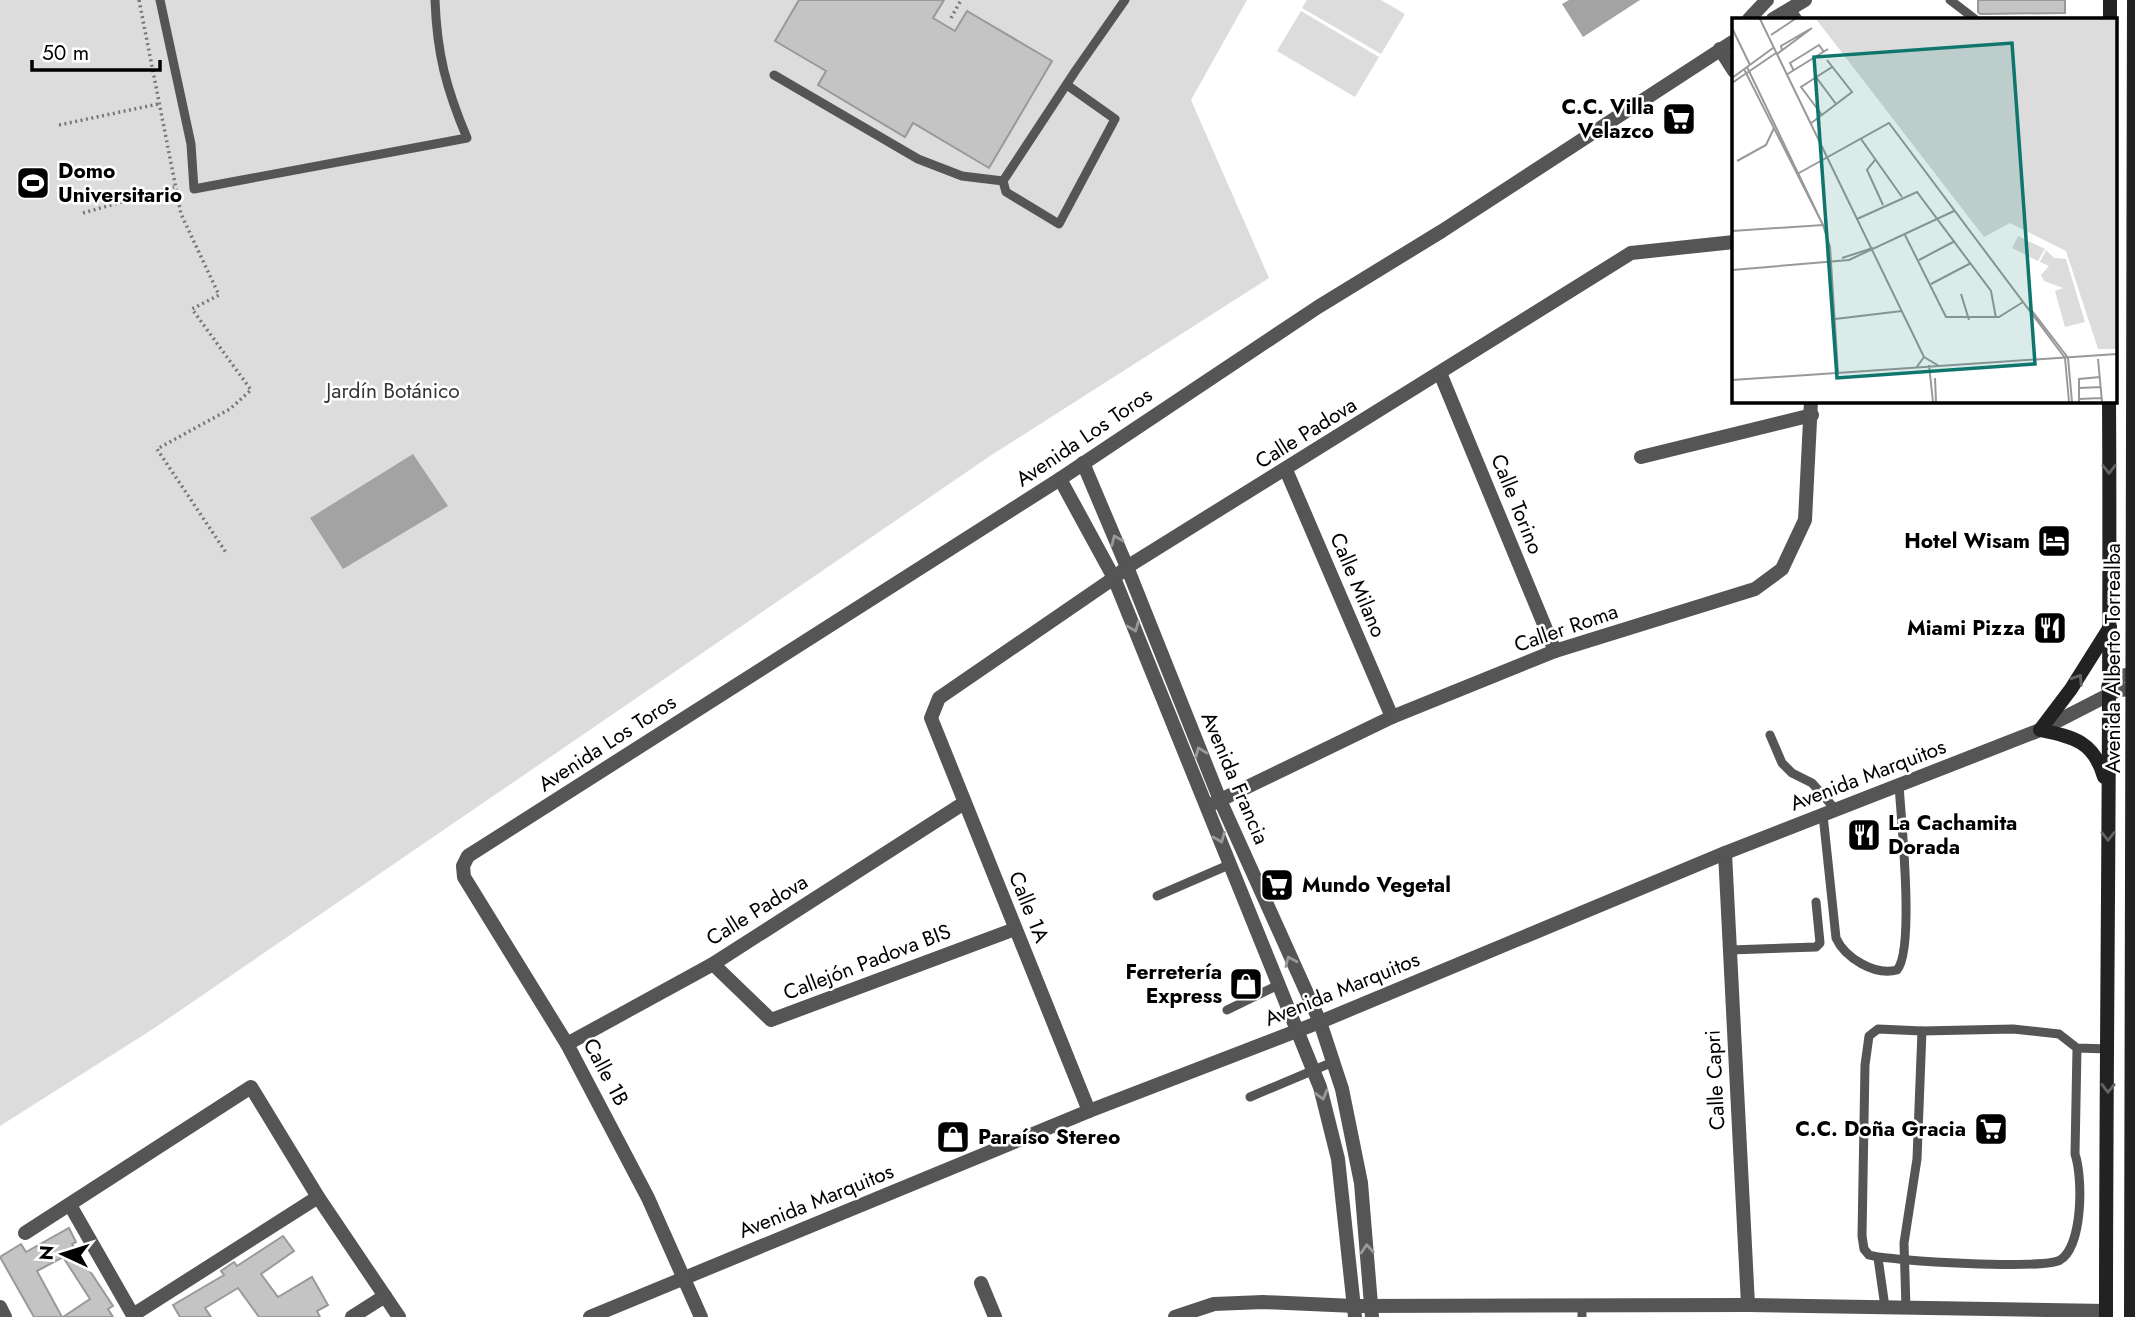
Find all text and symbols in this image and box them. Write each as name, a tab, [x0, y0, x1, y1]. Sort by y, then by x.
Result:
inset map	[1732, 18, 2118, 402]
scale bar	[32, 28, 159, 72]
text: 50 m	[42, 38, 89, 68]
place label: C.C. Villa Velazco	[1561, 92, 1654, 146]
supermarket icon: C.C. Villa Velazco	[1660, 100, 1698, 138]
place label: Domo Universitario	[58, 156, 182, 210]
sports icon: Domo Universitario	[14, 164, 52, 202]
park label: Jardín Botánico	[323, 376, 460, 406]
street label: Avenida Los Toros	[1010, 380, 1158, 494]
street label: Calle Padova	[1249, 390, 1363, 476]
street label: Calle Torino	[1483, 449, 1551, 559]
one-way arrow	[2102, 464, 2117, 475]
hotel icon: Hotel Wisam	[2035, 522, 2073, 560]
place label: Hotel Wisam	[1904, 526, 2030, 556]
street label: Calle Milano	[1322, 528, 1394, 642]
one-way arrow	[1110, 535, 1124, 547]
street label: Avenida Alberto Torrealba	[2098, 543, 2128, 773]
street label: Caller Roma	[1510, 596, 1622, 660]
restaurant icon: Miami Pizza	[2031, 609, 2069, 647]
place label: Miami Pizza	[1907, 613, 2025, 643]
one-way arrow	[1126, 620, 1140, 632]
one-way arrow	[2069, 674, 2082, 687]
street label: Avenida Los Toros	[532, 687, 682, 799]
street label: Avenida Francia	[1194, 707, 1276, 849]
street label: Avenida Marquitos	[1786, 731, 1950, 819]
one-way arrow	[1195, 746, 1209, 758]
place label: La Cachamita Dorada	[1888, 808, 2017, 862]
restaurant icon: La Cachamita Dorada	[1845, 816, 1883, 854]
one-way arrow	[1212, 831, 1226, 843]
one-way arrow	[2100, 831, 2116, 842]
supermarket icon: Mundo Vegetal	[1258, 866, 1296, 904]
street label: Calle Padova	[700, 867, 814, 953]
street label: Calle 1A	[1001, 867, 1057, 947]
place label: Mundo Vegetal	[1302, 870, 1451, 900]
street label: Callejón Padova BIS	[779, 916, 955, 1008]
street label: Avenida Marquitos	[1260, 944, 1424, 1034]
one-way arrow	[1284, 955, 1298, 968]
place label: Ferretería Express	[1126, 957, 1222, 1011]
shop icon: Ferretería Express	[1227, 965, 1265, 1003]
street label: Calle Capri	[1697, 1029, 1733, 1131]
street label: Calle 1B	[576, 1033, 636, 1111]
one-way arrow	[2100, 1083, 2116, 1094]
one-way arrow	[1314, 1089, 1328, 1101]
supermarket icon: C.C. Doña Gracia	[1972, 1110, 2010, 1148]
place label: C.C. Doña Gracia	[1795, 1114, 1966, 1144]
shop icon: Paraíso Stereo	[934, 1118, 972, 1156]
place label: Paraíso Stereo	[978, 1122, 1120, 1152]
street label: Avenida Marquitos	[734, 1156, 898, 1246]
north arrow	[28, 1219, 98, 1289]
one-way arrow	[1360, 1243, 1375, 1254]
text: N	[33, 1244, 61, 1261]

